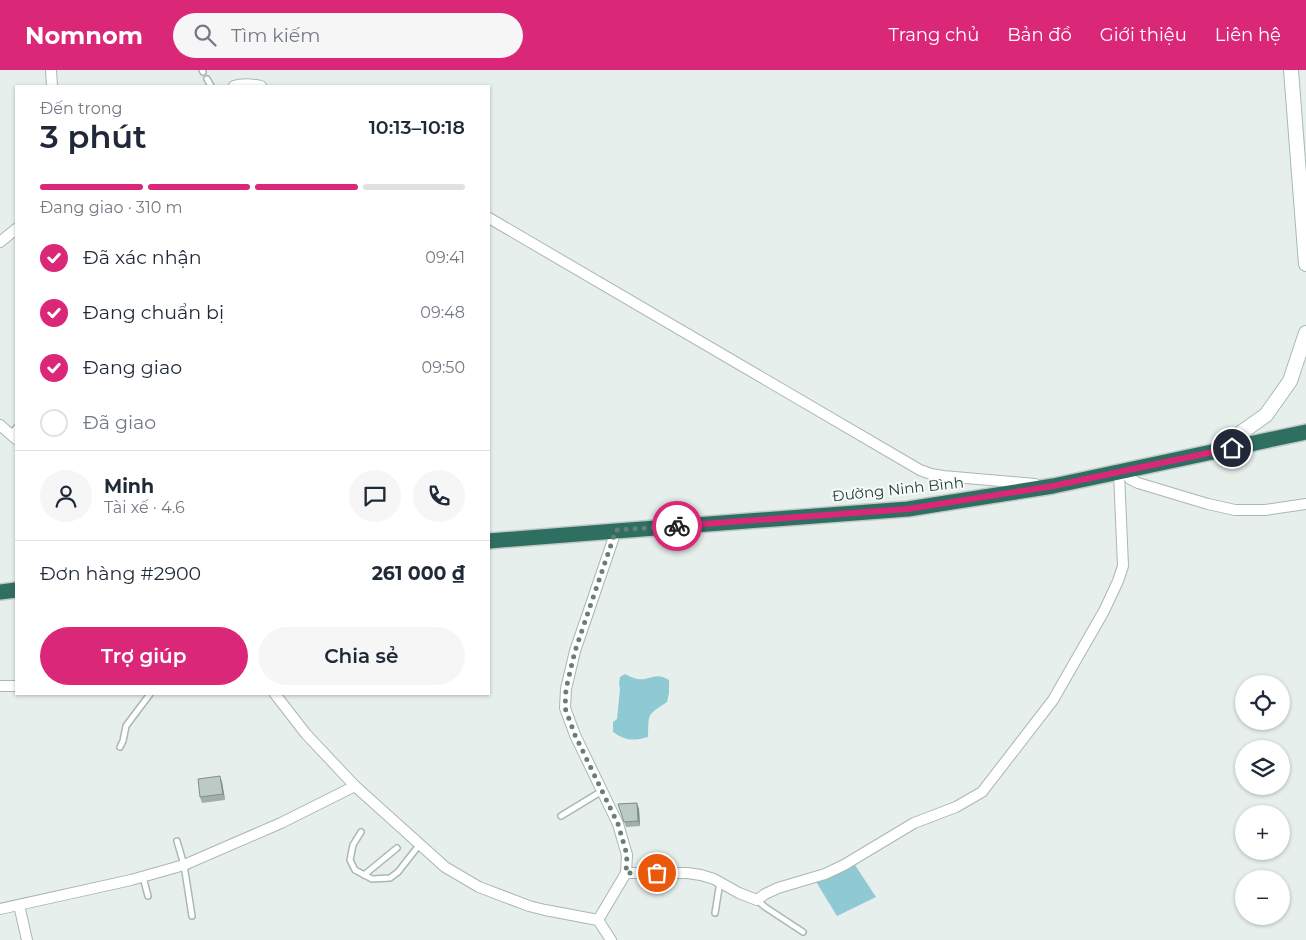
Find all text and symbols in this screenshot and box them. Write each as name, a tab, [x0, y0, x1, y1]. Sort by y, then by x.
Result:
search box	[173, 13, 523, 58]
text: Nomnom	[25, 21, 143, 50]
icon: search	[191, 21, 219, 49]
text: Tìm kiếm	[231, 24, 320, 47]
text: Trang chủ	[889, 24, 979, 46]
text: Bản đồ	[1007, 24, 1072, 46]
text: Giới thiệu	[1100, 24, 1187, 46]
text: Liên hệ	[1215, 24, 1281, 46]
text: Đến trong	[40, 99, 123, 118]
text: 10:13–10:18	[369, 116, 465, 139]
text: 3 phút	[40, 117, 147, 156]
text: Đang giao · 310 m	[40, 198, 182, 217]
icon: check	[40, 244, 68, 272]
text: Đã xác nhận	[83, 246, 202, 269]
text: 09:41	[425, 248, 465, 267]
icon: check	[40, 299, 68, 327]
text: Đang chuẩn bị	[83, 301, 224, 324]
text: 09:48	[420, 303, 465, 322]
icon: check	[40, 354, 68, 382]
text: Đang giao	[83, 356, 182, 379]
text: 09:50	[422, 358, 465, 377]
text: Đã giao	[83, 411, 156, 434]
pin	[1211, 427, 1253, 469]
icon: home	[1218, 434, 1246, 462]
button: person	[40, 470, 92, 522]
button: chat	[349, 470, 401, 522]
button: phone	[413, 470, 465, 522]
street label: Đường Ninh Bình	[831, 473, 965, 505]
text: Minh	[104, 475, 154, 498]
text: Tài xế · 4.6	[104, 498, 185, 517]
courier	[652, 501, 702, 551]
icon: bike	[663, 512, 691, 540]
text: Đơn hàng #2900	[40, 562, 201, 585]
text: 261 000 ₫	[372, 562, 465, 585]
button: Trợ giúp	[40, 627, 248, 685]
button: Chia sẻ	[258, 627, 465, 685]
map controls	[1235, 675, 1290, 925]
button: locate	[1235, 675, 1290, 730]
button: layers	[1235, 740, 1290, 795]
button: +	[1235, 805, 1290, 860]
pin	[636, 852, 678, 894]
icon: bag	[643, 859, 671, 887]
button: −	[1235, 870, 1290, 925]

